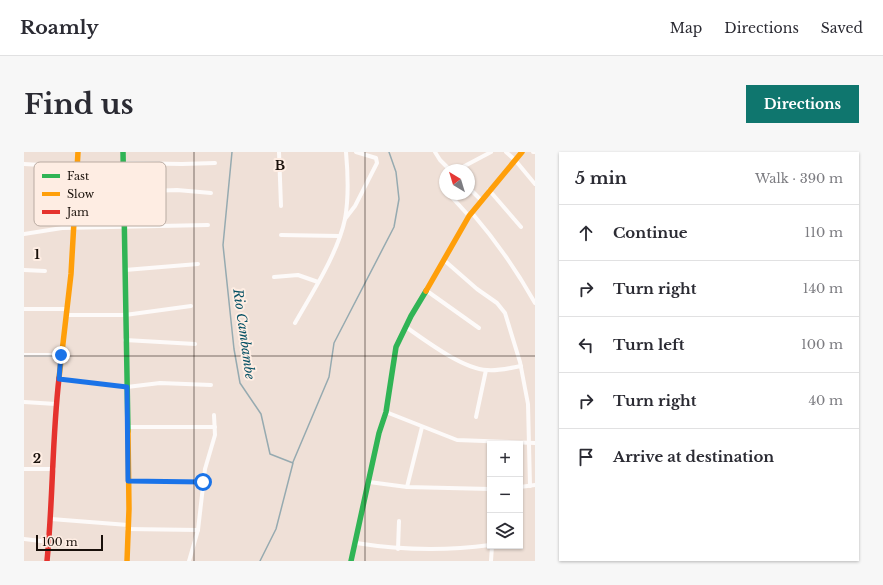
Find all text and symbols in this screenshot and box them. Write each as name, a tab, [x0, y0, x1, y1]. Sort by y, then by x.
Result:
text: Roamly	[20, 16, 99, 39]
text: Map	[670, 19, 702, 37]
text: Directions	[724, 19, 799, 37]
text: Saved	[821, 19, 863, 37]
button: Directions	[746, 85, 859, 123]
text: Find us	[24, 87, 134, 122]
text: B	[275, 157, 285, 174]
legend	[34, 162, 166, 226]
north arrow	[439, 164, 475, 200]
text: 5 min	[575, 168, 627, 189]
text: Fast	[67, 169, 90, 183]
text: Walk · 390 m	[755, 170, 843, 187]
text: Slow	[67, 187, 95, 201]
text: Jam	[65, 205, 89, 219]
icon: ahead	[575, 222, 597, 244]
text: Continue	[613, 223, 688, 242]
text: 110 m	[804, 224, 843, 241]
text: 1	[34, 246, 40, 263]
icon: right	[575, 278, 597, 300]
text: Turn right	[613, 279, 696, 298]
text: 140 m	[803, 280, 843, 297]
water label: Rio Cambambe	[229, 287, 259, 380]
icon: left	[575, 334, 597, 356]
text: Turn left	[613, 335, 684, 354]
text: 100 m	[801, 336, 843, 353]
route end	[52, 346, 70, 364]
icon: right	[575, 390, 597, 412]
text: Turn right	[613, 391, 696, 410]
text: 40 m	[808, 392, 843, 409]
map controls	[487, 441, 523, 549]
button: +	[487, 441, 523, 477]
icon: arrive	[575, 446, 597, 468]
text: Arrive at destination	[613, 447, 774, 466]
text: 2	[33, 450, 41, 467]
route start	[194, 473, 212, 491]
button: −	[487, 477, 523, 513]
button: layers	[487, 513, 523, 549]
scale bar	[36, 533, 103, 552]
text: 100 m	[42, 535, 78, 549]

